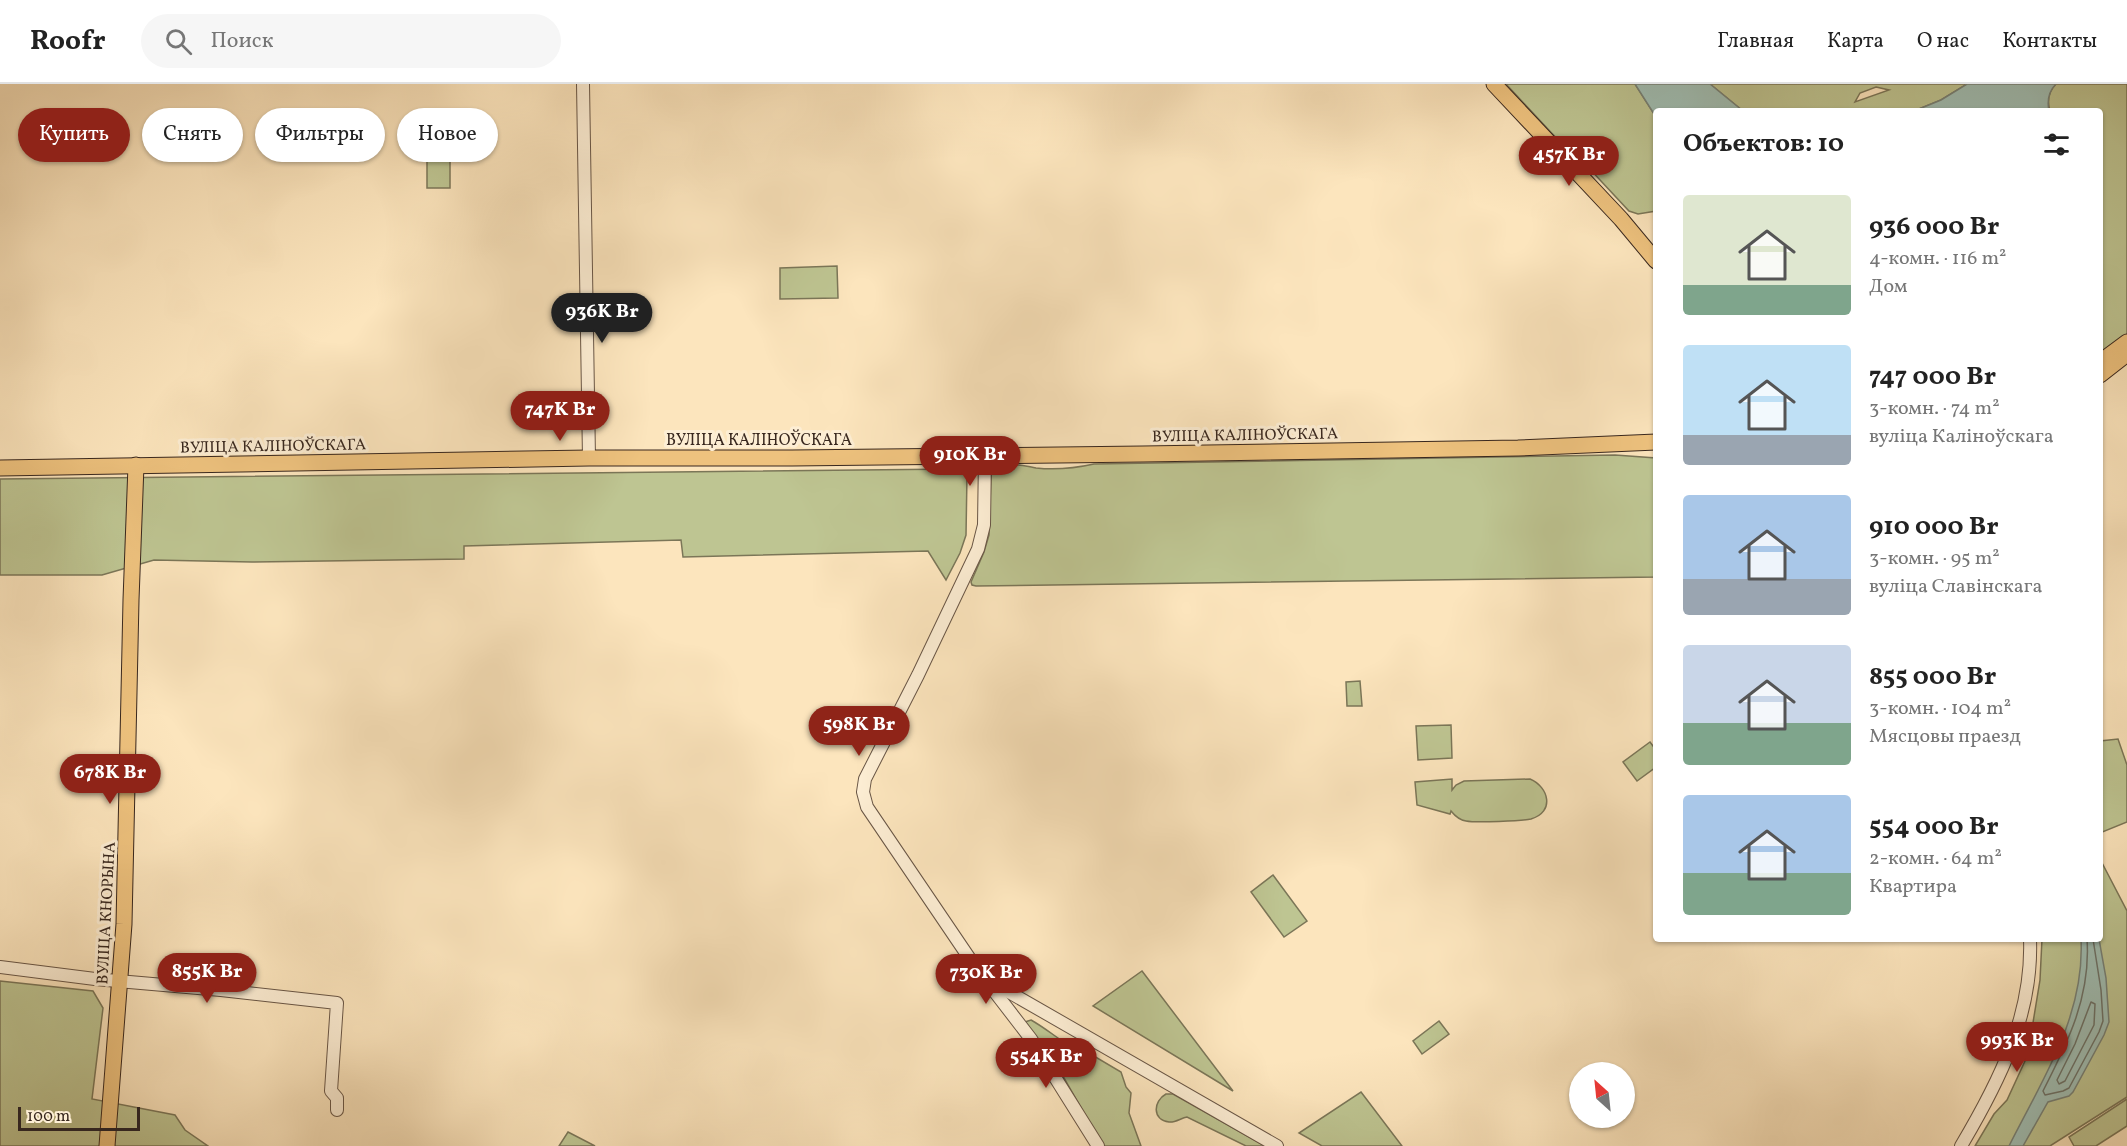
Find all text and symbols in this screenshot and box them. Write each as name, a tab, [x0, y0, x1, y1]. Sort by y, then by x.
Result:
search box	[141, 14, 561, 68]
text: Roofr	[30, 22, 105, 61]
icon: search	[162, 25, 195, 58]
text: Поиск	[210, 26, 273, 57]
text: Главная	[1717, 27, 1794, 56]
text: Карта	[1827, 27, 1884, 56]
text: О нас	[1917, 27, 1969, 56]
text: Контакты	[2002, 27, 2097, 56]
chip: Купить	[18, 108, 130, 162]
chip: Снять	[142, 108, 243, 162]
chip: Фильтры	[255, 108, 385, 162]
chip: Новое	[397, 108, 498, 162]
text: Объектов: 10	[1683, 126, 1844, 162]
icon: filters	[2040, 128, 2073, 161]
pin: 457K Br	[1514, 136, 1624, 187]
text: 457K Br	[1533, 141, 1605, 169]
text: 936 000 Br	[1869, 209, 1999, 245]
icon: home	[1731, 219, 1803, 291]
text: 4-комн. · 116 m²	[1869, 245, 2006, 273]
text: Дом	[1869, 273, 1908, 301]
pin: 936K Br	[547, 293, 657, 344]
text: 936K Br	[565, 298, 639, 326]
text: 747 000 Br	[1869, 359, 1996, 395]
icon: home	[1731, 369, 1803, 441]
pin: 747K Br	[505, 391, 615, 442]
text: 3-комн. · 74 m²	[1869, 395, 2000, 423]
text: 747K Br	[525, 396, 595, 424]
street label: ВУЛІЦА КАЛІНОЎСКАГА	[1152, 422, 1338, 449]
text: вуліца Каліноўскага	[1869, 423, 2054, 451]
street label: ВУЛІЦА КАЛІНОЎСКАГА	[666, 429, 852, 452]
street label: ВУЛІЦА КАЛІНОЎСКАГА	[180, 433, 366, 460]
pin: 910K Br	[915, 436, 1025, 487]
text: 910K Br	[934, 441, 1006, 469]
text: 910 000 Br	[1869, 509, 1999, 545]
icon: home	[1731, 519, 1803, 591]
text: 3-комн. · 95 m²	[1869, 545, 2000, 573]
text: вуліца Славінскага	[1869, 573, 2042, 601]
text: 855 000 Br	[1869, 659, 1996, 695]
icon: home	[1731, 669, 1803, 741]
text: 3-комн. · 104 m²	[1869, 695, 2011, 723]
pin: 598K Br	[804, 706, 914, 757]
text: 598K Br	[823, 711, 895, 739]
text: Мясцовы праезд	[1869, 723, 2021, 751]
pin: 678K Br	[55, 754, 165, 805]
text: 678K Br	[74, 759, 146, 787]
text: 554 000 Br	[1869, 809, 1998, 845]
icon: home	[1731, 819, 1803, 891]
street label: ВУЛІЦА КНОРЫНА	[92, 841, 122, 985]
text: 2-комн. · 64 m²	[1869, 845, 2002, 873]
text: Квартира	[1869, 873, 1957, 901]
pin: 855K Br	[152, 953, 262, 1004]
pin: 730K Br	[931, 954, 1041, 1005]
text: 855K Br	[171, 958, 243, 986]
text: 730K Br	[950, 959, 1022, 987]
pin: 993K Br	[1962, 1022, 2072, 1073]
text: 993K Br	[1980, 1027, 2054, 1055]
pin: 554K Br	[991, 1038, 1101, 1089]
text: 554K Br	[1010, 1043, 1082, 1071]
north arrow	[1569, 1062, 1635, 1128]
map controls	[1569, 1062, 1635, 1128]
scale bar	[18, 1104, 140, 1132]
text: 100 m	[27, 1106, 70, 1128]

